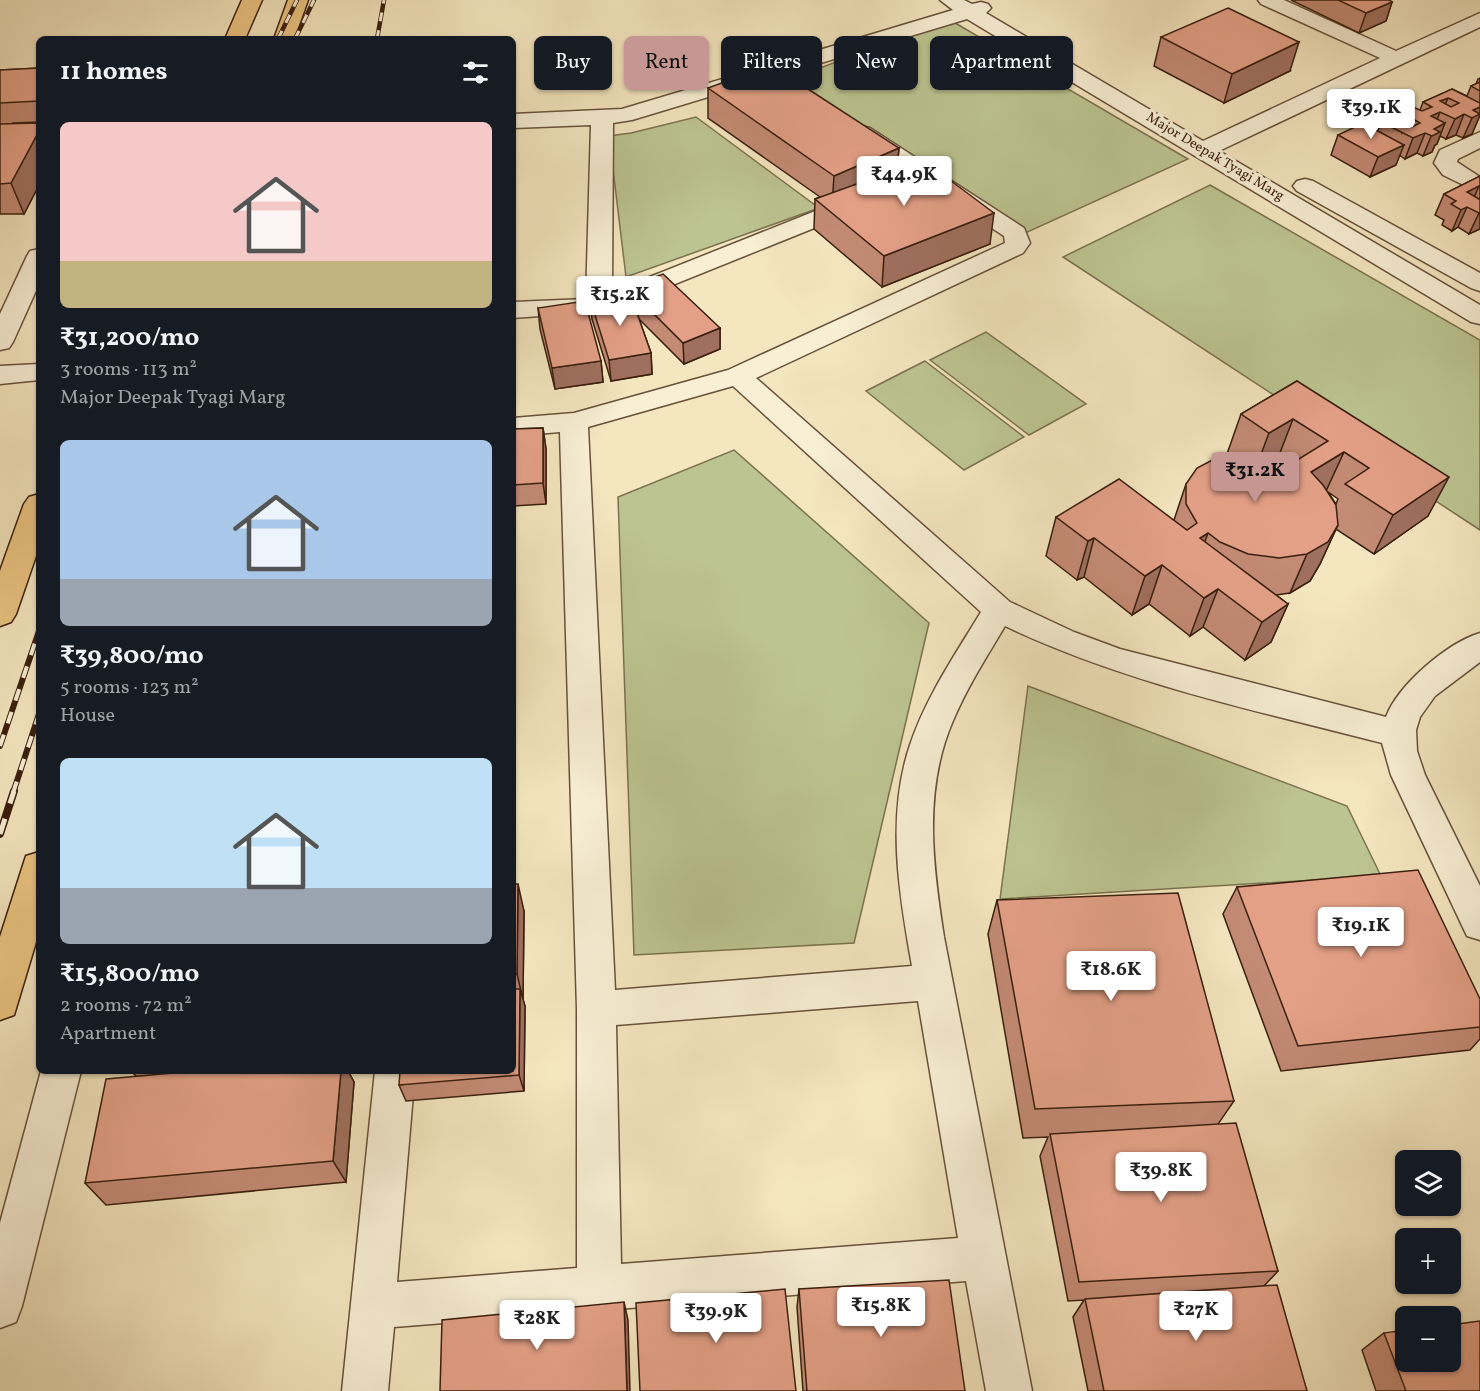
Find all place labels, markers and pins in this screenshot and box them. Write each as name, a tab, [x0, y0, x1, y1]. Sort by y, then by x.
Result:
pin: ₹39.1K	[1322, 89, 1420, 140]
pin: ₹44.9K	[855, 156, 953, 207]
pin: ₹15.2K	[571, 276, 669, 327]
pin: ₹31.2K	[1206, 452, 1304, 503]
pin: ₹19.1K	[1312, 907, 1410, 958]
pin: ₹18.6K	[1062, 951, 1160, 1002]
pin: ₹39.8K	[1112, 1152, 1210, 1203]
pin: ₹15.8K	[832, 1287, 930, 1338]
pin: ₹27K	[1160, 1291, 1232, 1342]
pin: ₹39.9K	[667, 1293, 765, 1344]
pin: ₹28K	[501, 1300, 573, 1351]

